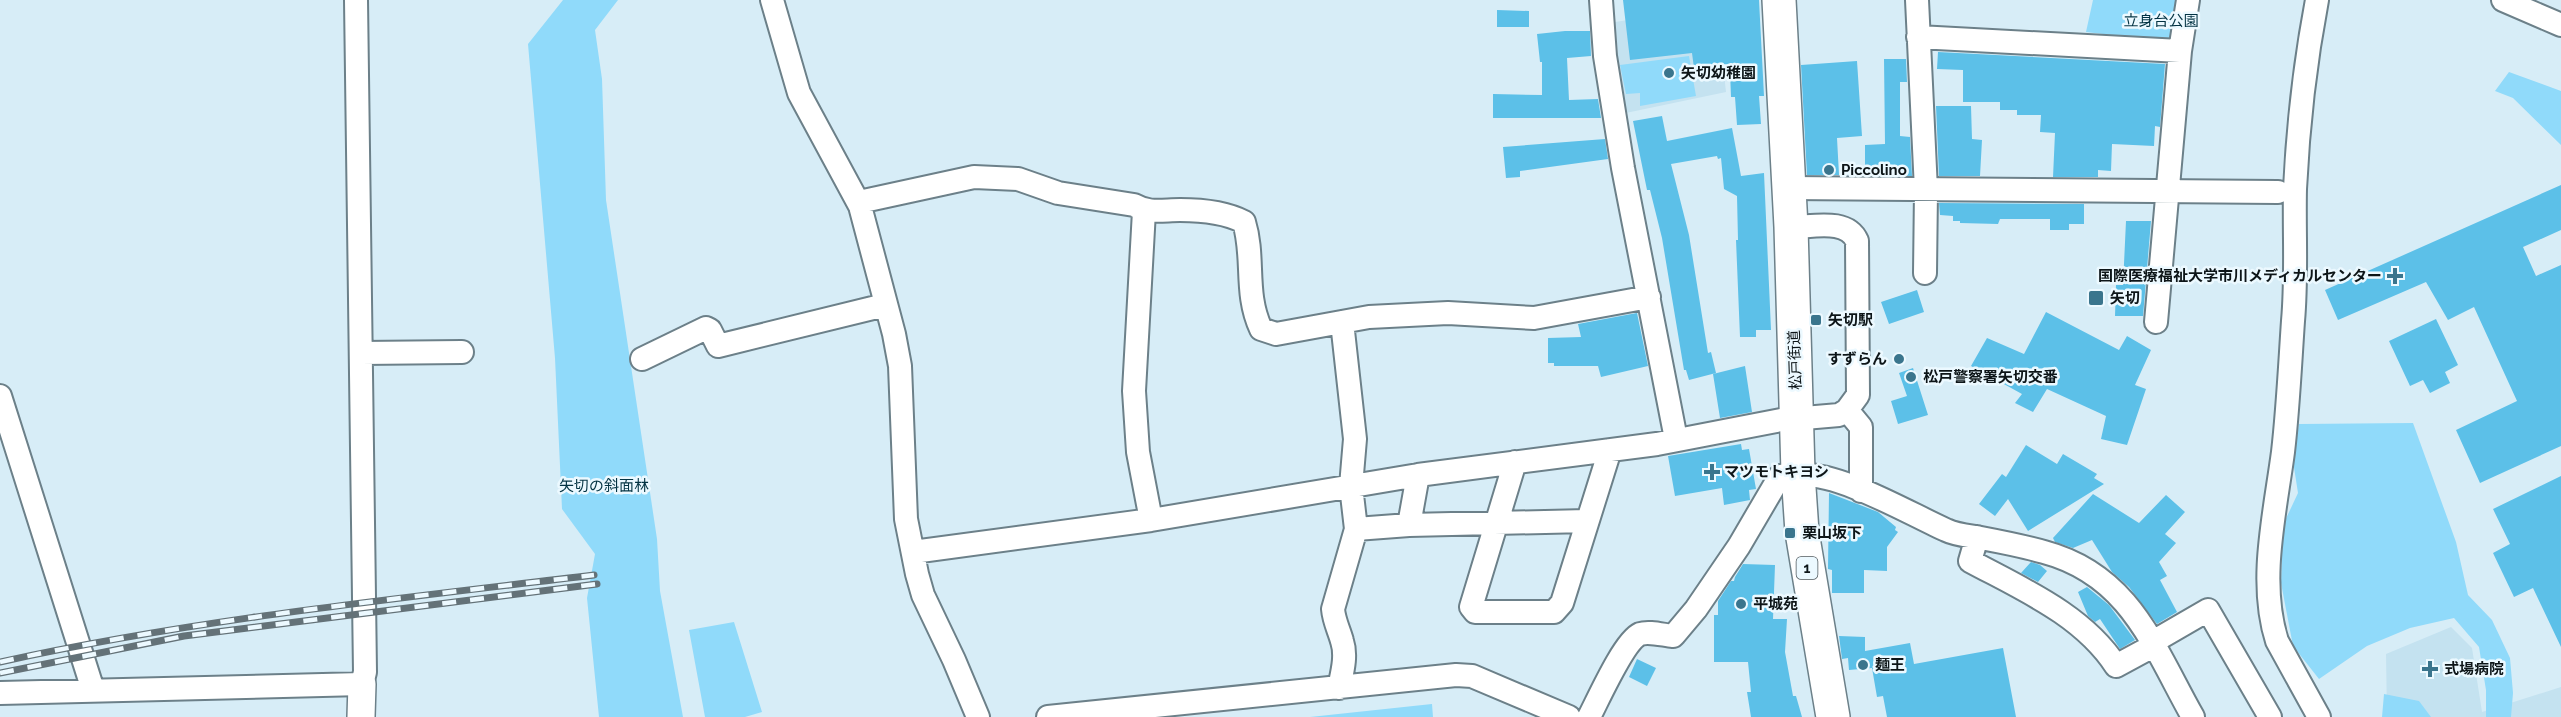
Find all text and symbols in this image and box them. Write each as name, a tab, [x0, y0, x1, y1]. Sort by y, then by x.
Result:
park label: 立身台公園	[2123, 12, 2199, 30]
place label: 矢切幼稚園	[1681, 64, 1756, 82]
marker: 矢切幼稚園	[1662, 66, 1676, 80]
place label: Piccolino	[1841, 161, 1907, 179]
marker: Piccolino	[1822, 163, 1836, 177]
place label: 国際医療福祉大学市川メディカルセンター	[2098, 267, 2382, 285]
marker: 国際医療福祉大学市川メディカルセンター	[2386, 267, 2404, 285]
marker: 矢切	[2087, 289, 2105, 307]
place label: 矢切	[2110, 289, 2140, 307]
place label: 矢切駅	[1828, 311, 1873, 329]
marker: 矢切駅	[1809, 313, 1823, 327]
street label: 松戸街道	[1785, 330, 1805, 390]
place label: すずらん	[1827, 350, 1887, 368]
marker: すずらん	[1892, 352, 1906, 366]
place label: 松戸警察署矢切交番	[1923, 368, 2058, 386]
marker: 松戸警察署矢切交番	[1904, 370, 1918, 384]
place label: マツモトキヨシ	[1724, 463, 1829, 481]
marker: マツモトキヨシ	[1705, 465, 1719, 479]
park label: 矢切の斜面林	[559, 477, 649, 495]
place label: 栗山坂下	[1802, 524, 1862, 542]
marker: 栗山坂下	[1783, 526, 1797, 540]
road number: 1	[1796, 557, 1818, 579]
place label: 平城苑	[1753, 595, 1798, 613]
marker: 平城苑	[1734, 597, 1748, 611]
place label: 麺王	[1875, 656, 1905, 674]
marker: 麺王	[1856, 658, 1870, 672]
marker: 式場病院	[2421, 660, 2439, 678]
place label: 式場病院	[2444, 660, 2504, 678]

